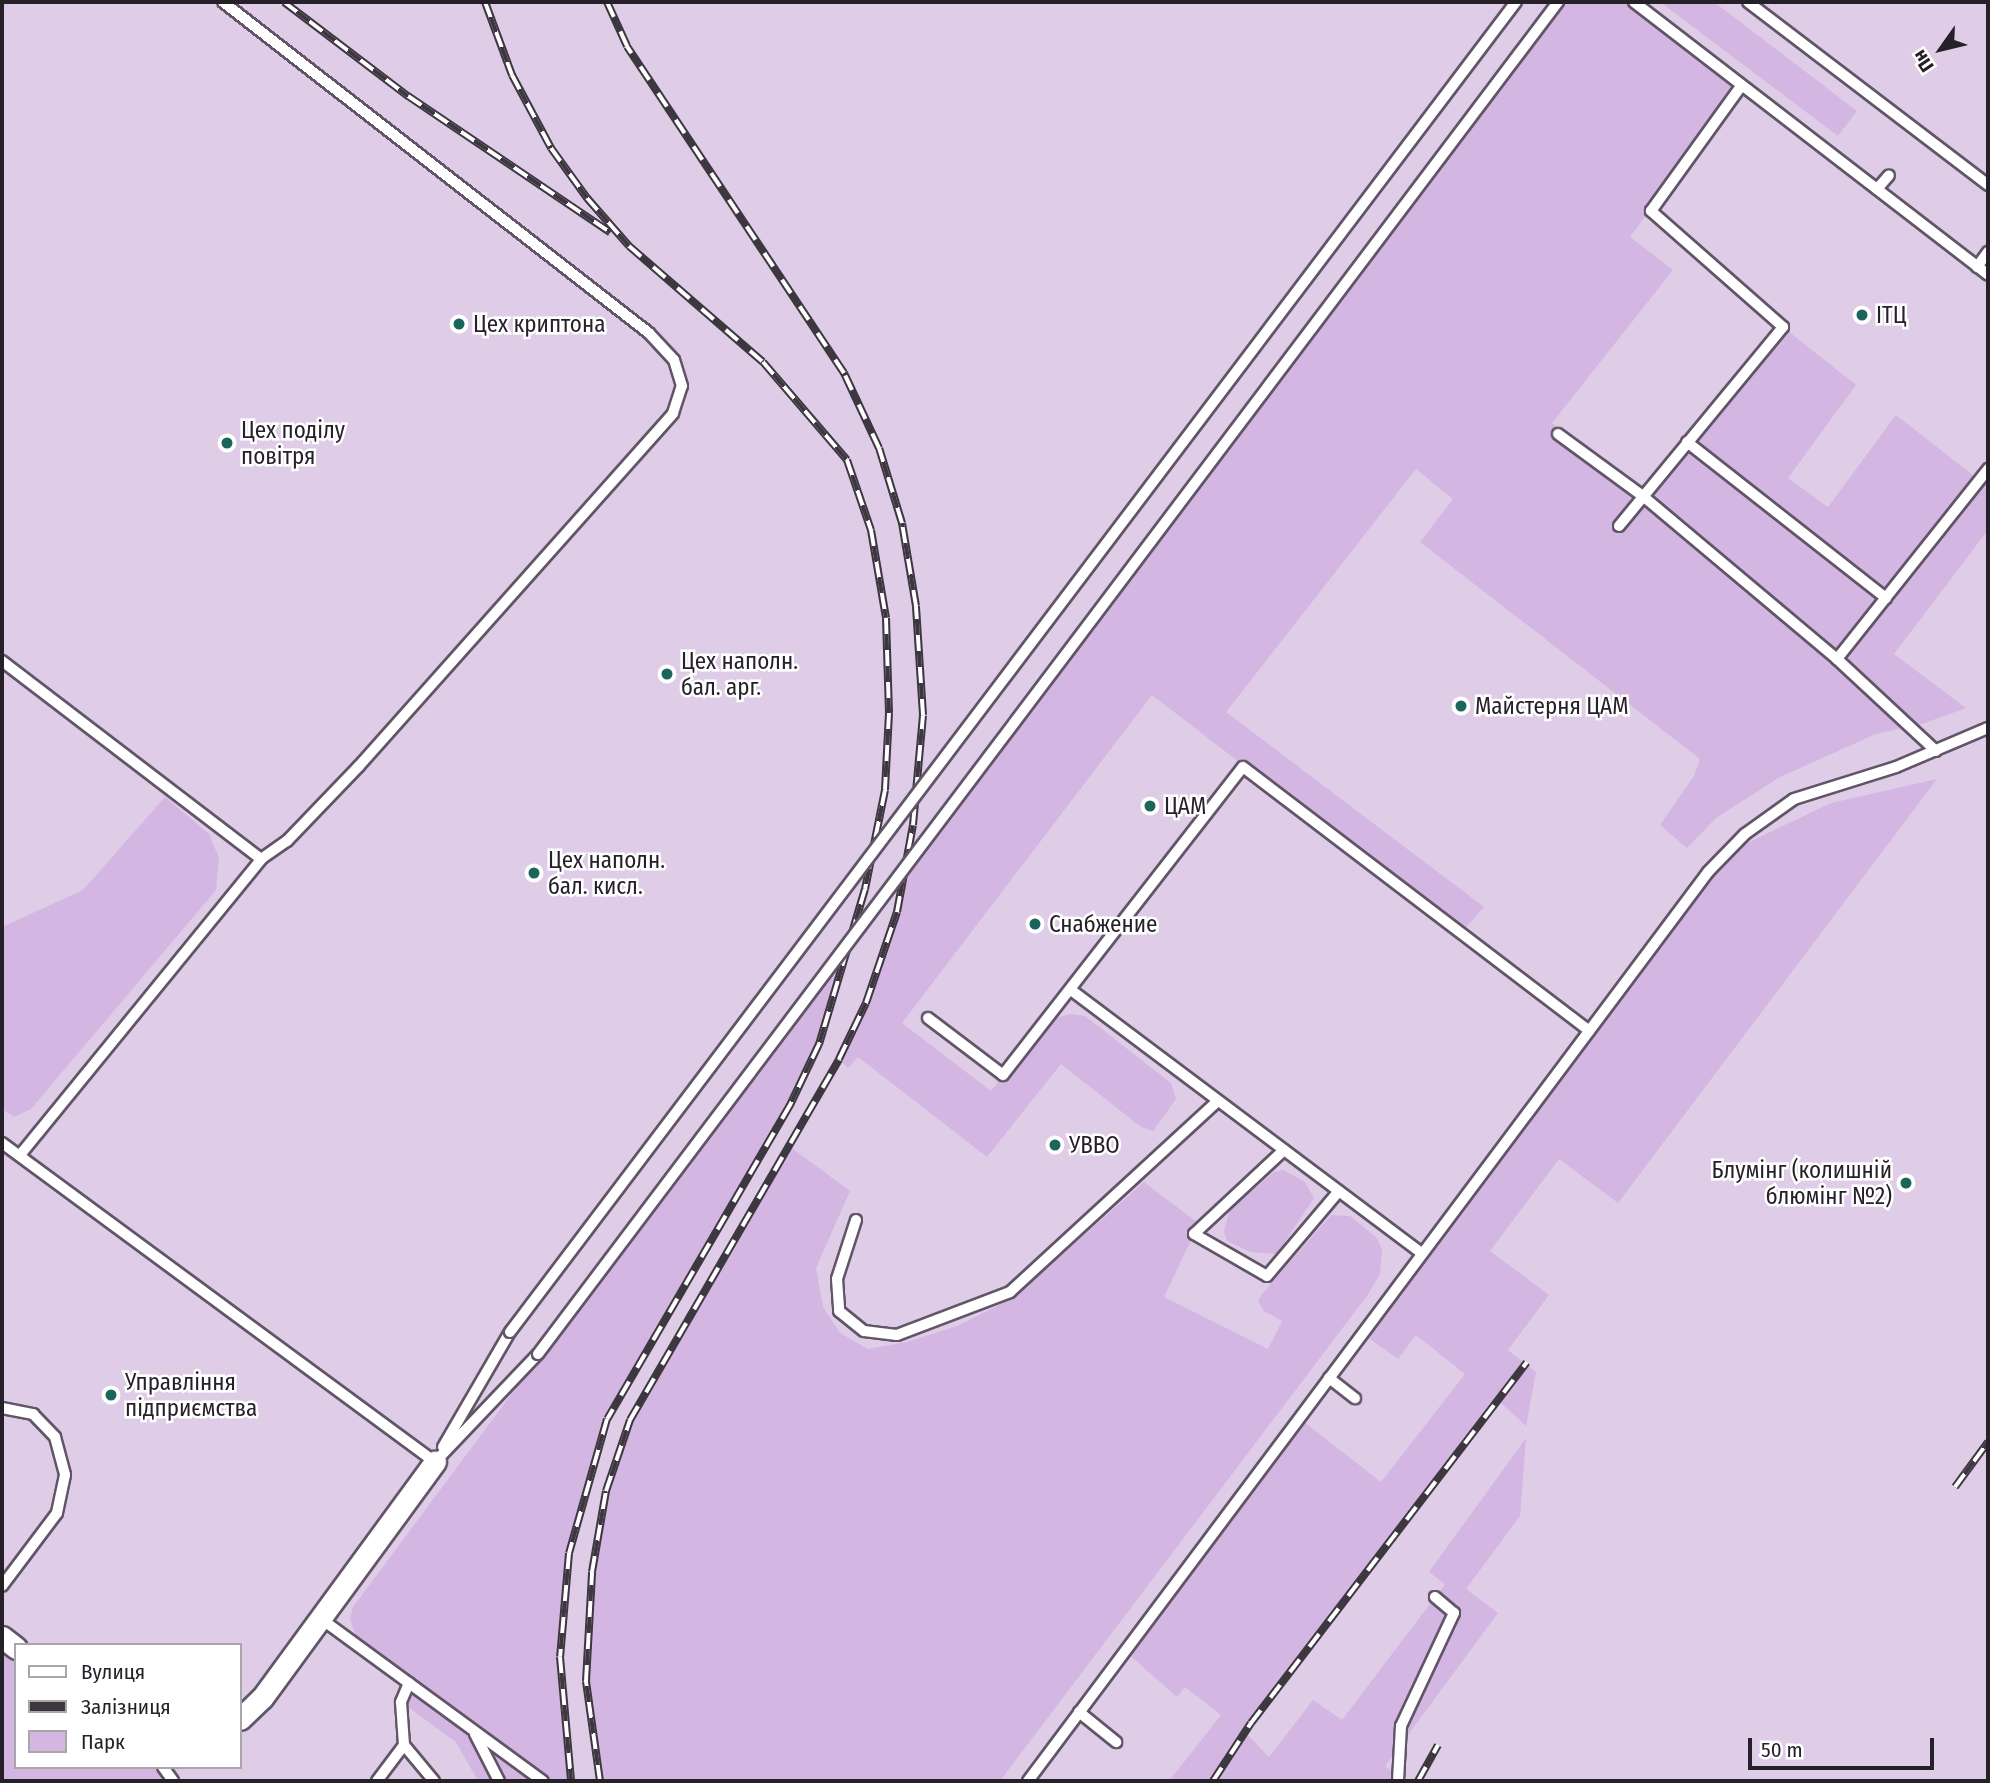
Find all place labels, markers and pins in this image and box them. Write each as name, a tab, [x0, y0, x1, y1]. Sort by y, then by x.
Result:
place label: ІТЦ	[1876, 301, 1907, 329]
marker: ІТЦ	[1854, 307, 1870, 323]
place label: Цех криптона	[473, 310, 605, 338]
marker: Цех криптона	[451, 316, 467, 332]
place label: Цех поділу повітря	[241, 416, 345, 470]
marker: Цех поділу повітря	[219, 435, 235, 451]
place label: Цех наполн. бал. арг.	[681, 647, 798, 701]
marker: Цех наполн. бал. арг.	[659, 666, 675, 682]
place label: Майстерня ЦАМ	[1475, 692, 1629, 720]
marker: Майстерня ЦАМ	[1453, 698, 1469, 714]
place label: ЦАМ	[1164, 792, 1206, 820]
marker: ЦАМ	[1142, 798, 1158, 814]
place label: Цех наполн. бал. кисл.	[548, 846, 665, 900]
marker: Цех наполн. бал. кисл.	[526, 865, 542, 881]
place label: Снабжение	[1049, 910, 1157, 938]
marker: Снабжение	[1027, 916, 1043, 932]
place label: УВВО	[1069, 1131, 1120, 1159]
marker: УВВО	[1047, 1137, 1063, 1153]
place label: Блумінг (колишній блюмінг №2)	[1711, 1156, 1892, 1210]
marker: Блумінг (колишній блюмінг №2)	[1898, 1175, 1914, 1191]
place label: Управління підприємства	[125, 1368, 257, 1422]
marker: Управління підприємства	[103, 1387, 119, 1403]

